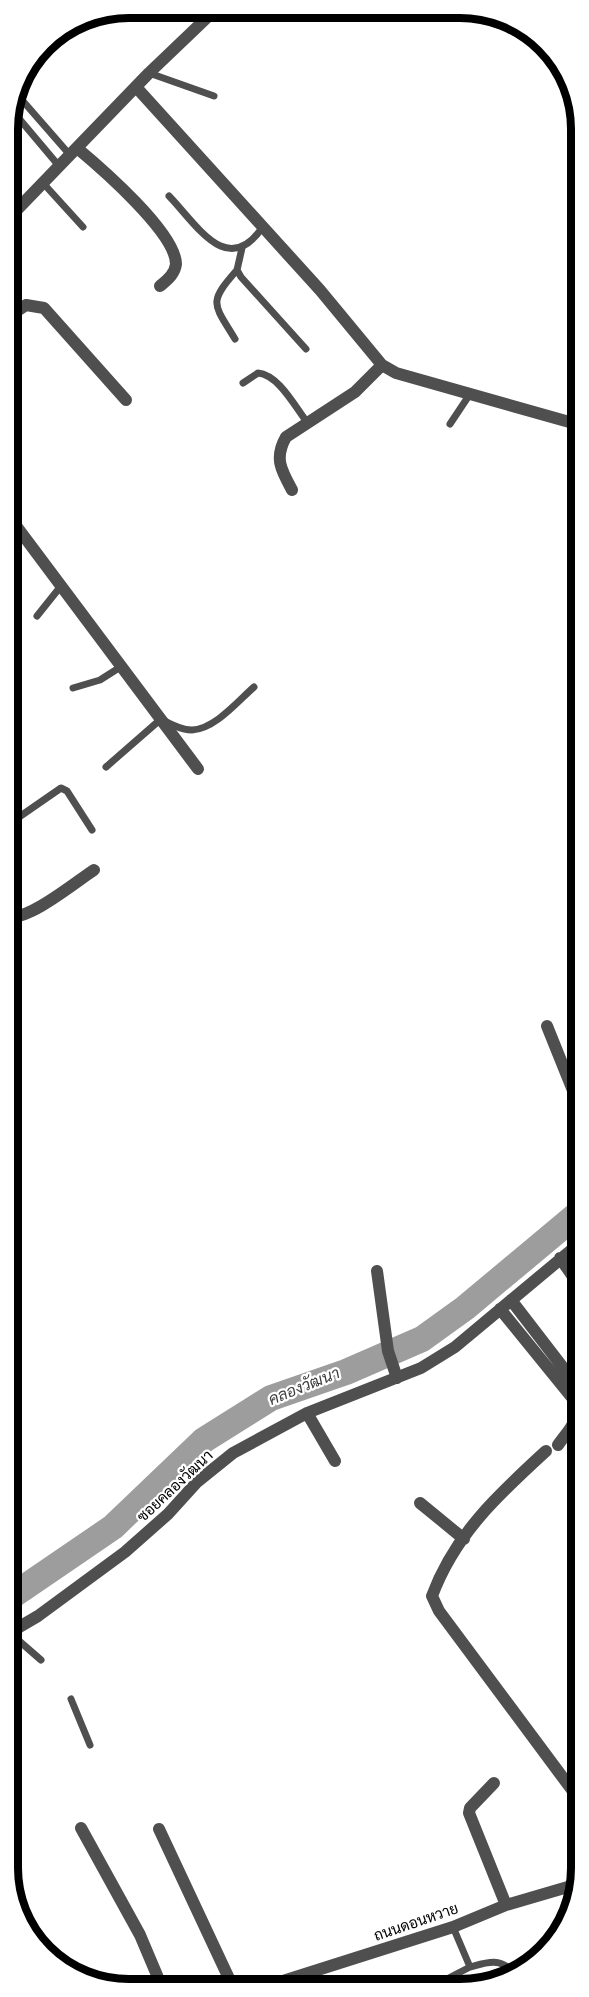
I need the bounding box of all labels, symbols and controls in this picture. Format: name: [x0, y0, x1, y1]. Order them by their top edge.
water label: คลองวัฒนา: [265, 1362, 343, 1409]
street label: ซอยคลองวัฒนา: [133, 1446, 217, 1526]
street label: ถนนดอนหวาย: [371, 1899, 461, 1945]

